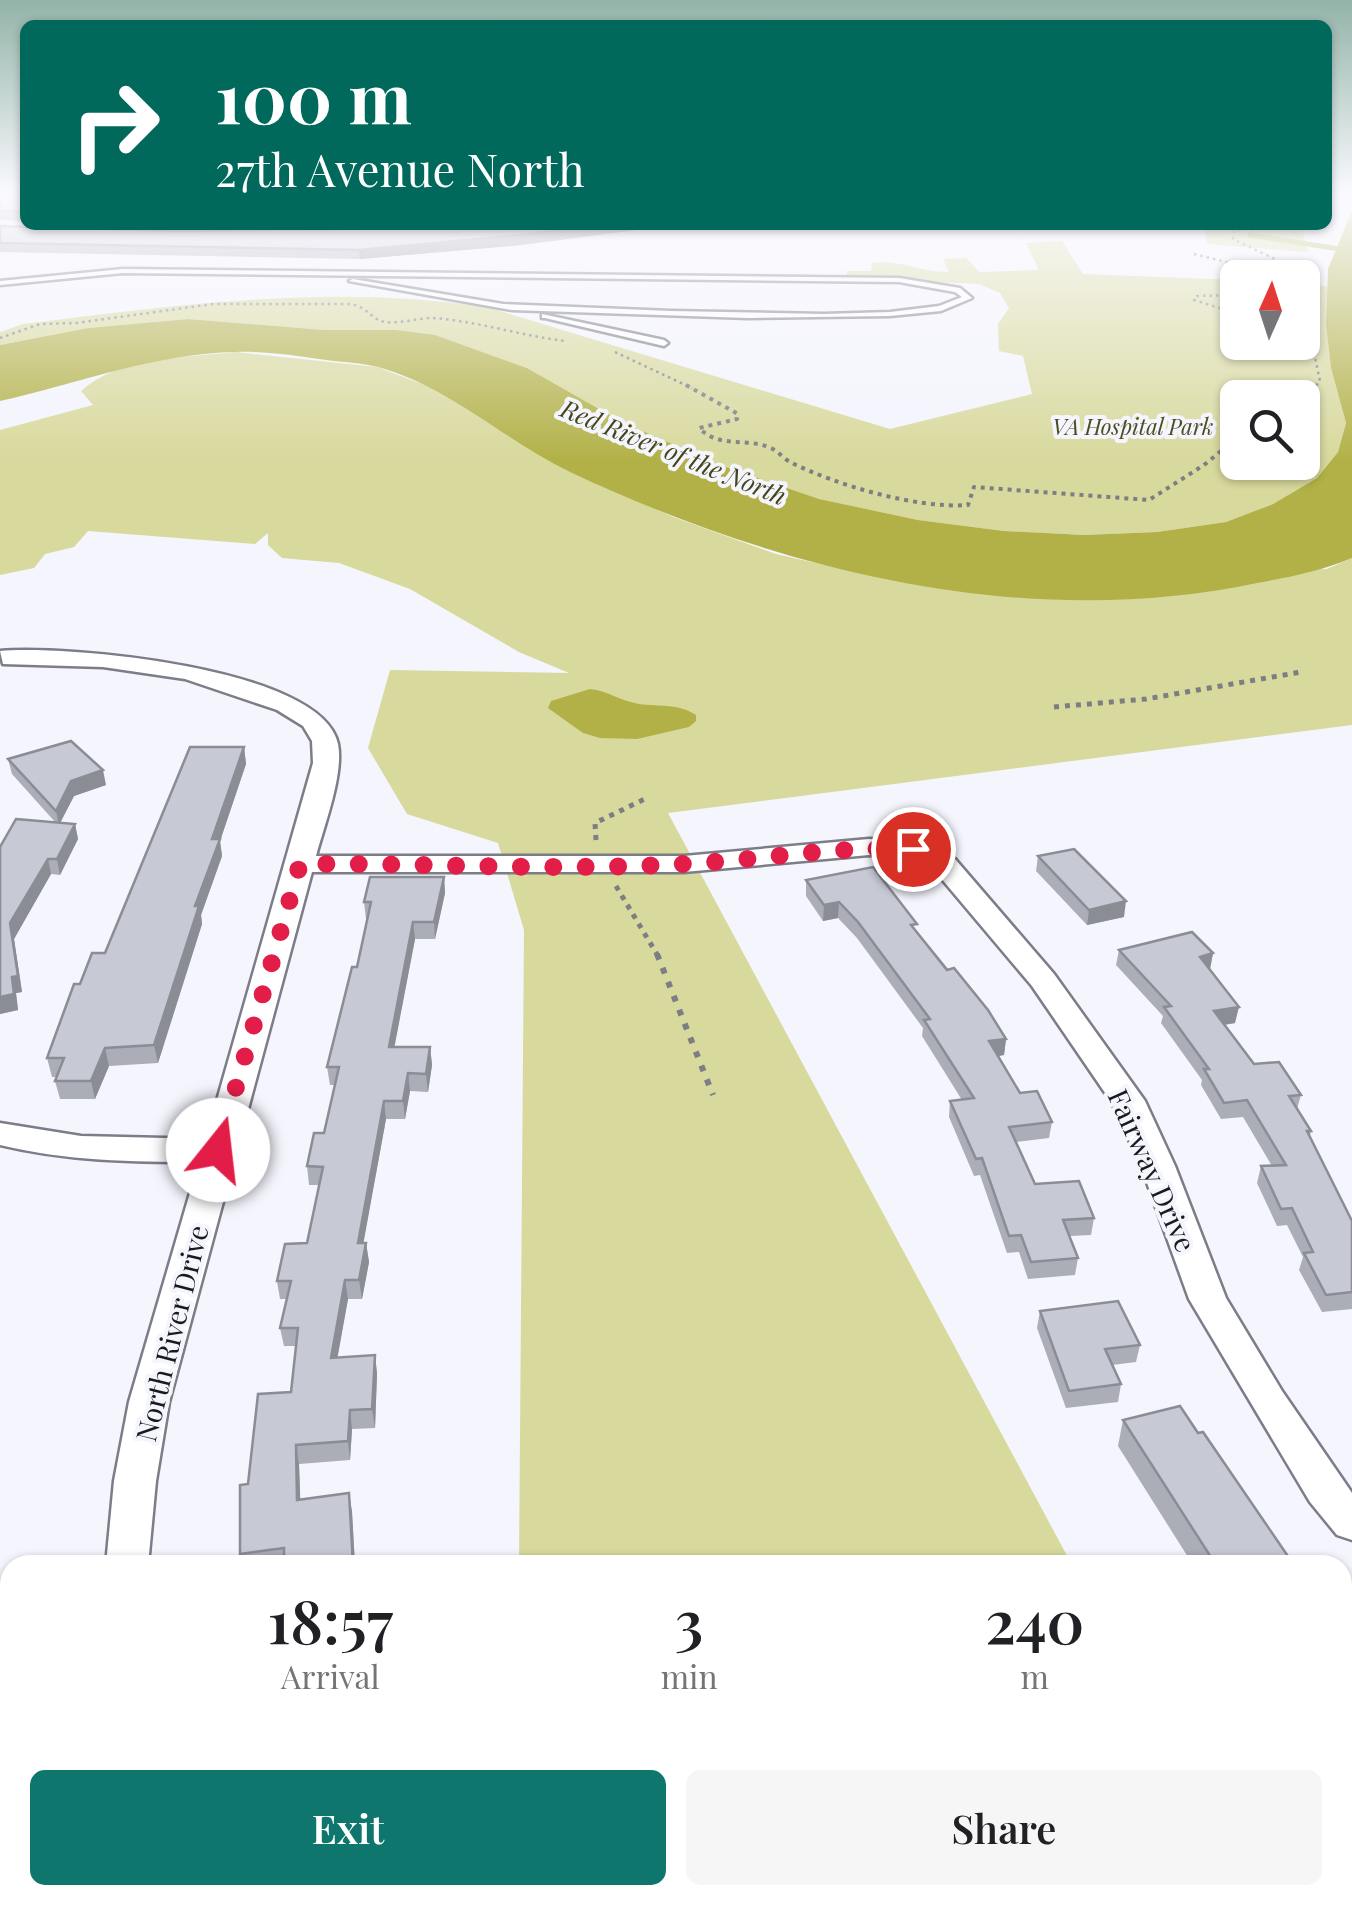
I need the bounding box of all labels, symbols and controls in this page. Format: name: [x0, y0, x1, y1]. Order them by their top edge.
text: 100 m: [215, 48, 412, 142]
icon: right: [50, 60, 180, 190]
text: 27th Avenue North: [215, 138, 585, 198]
north arrow: [1220, 260, 1320, 360]
map controls: [1220, 260, 1320, 480]
button: search: [1220, 380, 1320, 480]
water label: Red River of the North: [556, 390, 792, 511]
park label: VA Hospital Park: [1053, 411, 1213, 441]
pin: [871, 807, 956, 892]
icon: arrive: [886, 822, 941, 877]
street label: Fairway Drive: [1101, 1083, 1205, 1257]
position arrow: [166, 1098, 270, 1202]
street label: North River Drive: [126, 1221, 216, 1445]
text: 18:57: [268, 1579, 393, 1659]
text: 3: [675, 1579, 703, 1659]
text: 240: [985, 1579, 1084, 1659]
text: Arrival: [281, 1654, 380, 1697]
text: min: [661, 1654, 718, 1697]
text: m: [1021, 1654, 1049, 1697]
button: Exit: [30, 1770, 666, 1885]
button: Share: [686, 1770, 1322, 1885]

